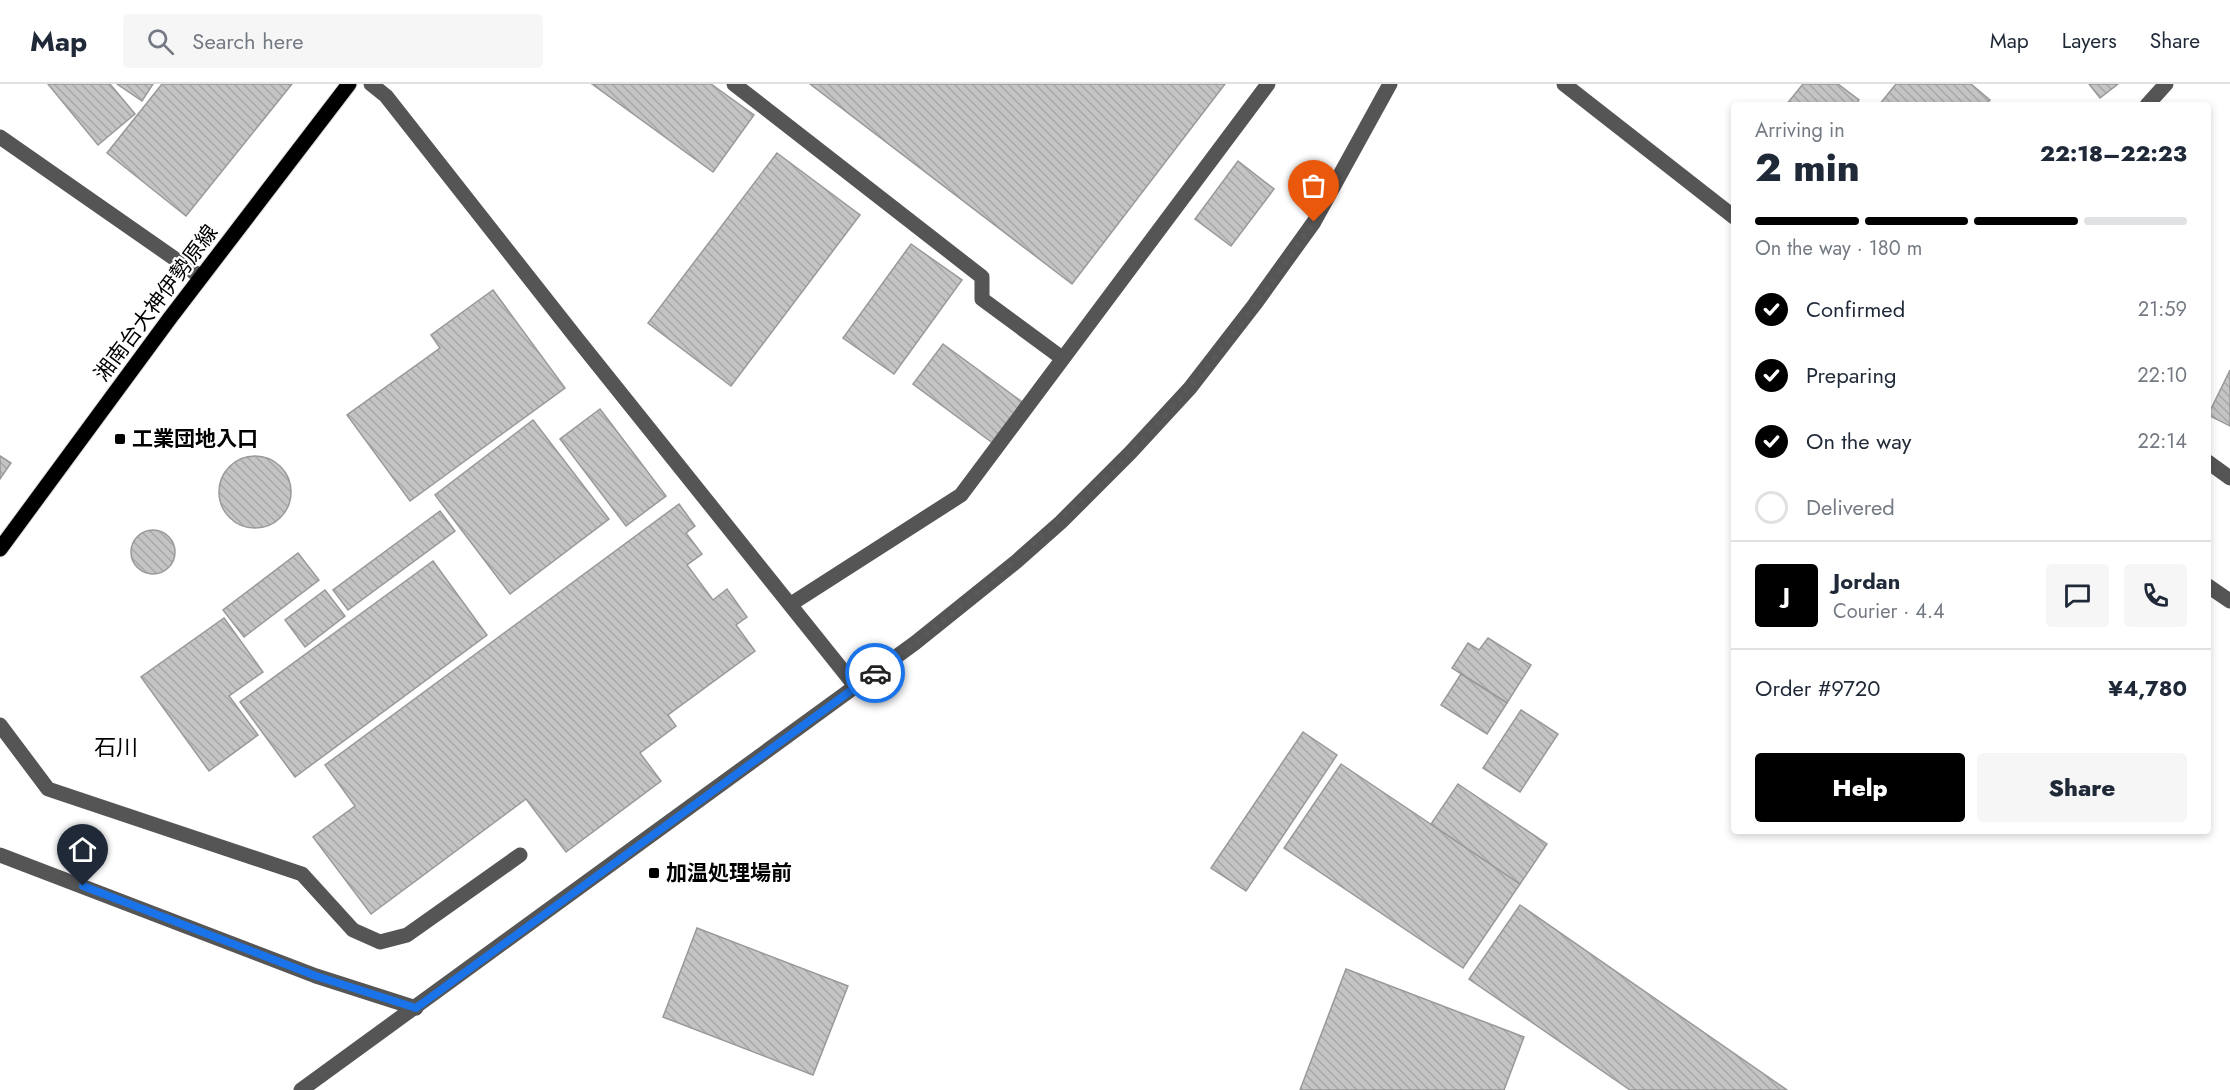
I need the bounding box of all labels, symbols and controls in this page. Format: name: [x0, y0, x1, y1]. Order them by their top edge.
search box: [123, 14, 543, 68]
text: Map: [30, 21, 87, 62]
icon: search: [144, 25, 177, 58]
text: Search here: [192, 25, 304, 57]
text: Map: [1990, 26, 2029, 56]
text: Layers: [2062, 26, 2117, 56]
text: Share: [2150, 26, 2200, 56]
text: Arriving in: [1755, 116, 1845, 145]
text: 22:18–22:23: [2040, 137, 2187, 169]
text: 2 min: [1755, 139, 1860, 196]
pin: [1288, 160, 1339, 222]
icon: bag: [1297, 169, 1330, 202]
street label: 湘南台大神伊勢原線: [87, 219, 225, 387]
text: On the way · 180 m: [1755, 234, 1922, 263]
icon: check: [1755, 293, 1788, 326]
text: Confirmed: [1806, 293, 1905, 325]
text: 21:59: [2138, 295, 2187, 324]
icon: check: [1755, 359, 1788, 392]
text: Preparing: [1806, 359, 1897, 391]
text: 22:10: [2137, 361, 2187, 390]
place label: 工業団地入口: [132, 424, 258, 454]
icon: check: [1755, 425, 1788, 458]
text: On the way: [1806, 425, 1911, 457]
text: 22:14: [2138, 427, 2187, 456]
marker: 工業団地入口: [113, 432, 127, 446]
text: Delivered: [1806, 491, 1895, 523]
button: chat: [2046, 564, 2109, 627]
button: phone: [2124, 564, 2187, 627]
text: Jordan: [1833, 565, 1900, 597]
text: J: [1783, 579, 1790, 611]
text: Courier · 4.4: [1833, 597, 1945, 626]
courier: [845, 643, 905, 703]
icon: car: [859, 657, 892, 690]
text: Order #9720: [1755, 672, 1881, 704]
text: ¥4,780: [2108, 672, 2187, 704]
district label: 石川: [94, 731, 138, 763]
button: Help: [1755, 753, 1965, 822]
button: Share: [1977, 753, 2187, 822]
pin: [57, 824, 108, 886]
icon: home: [66, 833, 99, 866]
place label: 加温処理場前: [666, 858, 792, 888]
marker: 加温処理場前: [647, 866, 661, 880]

